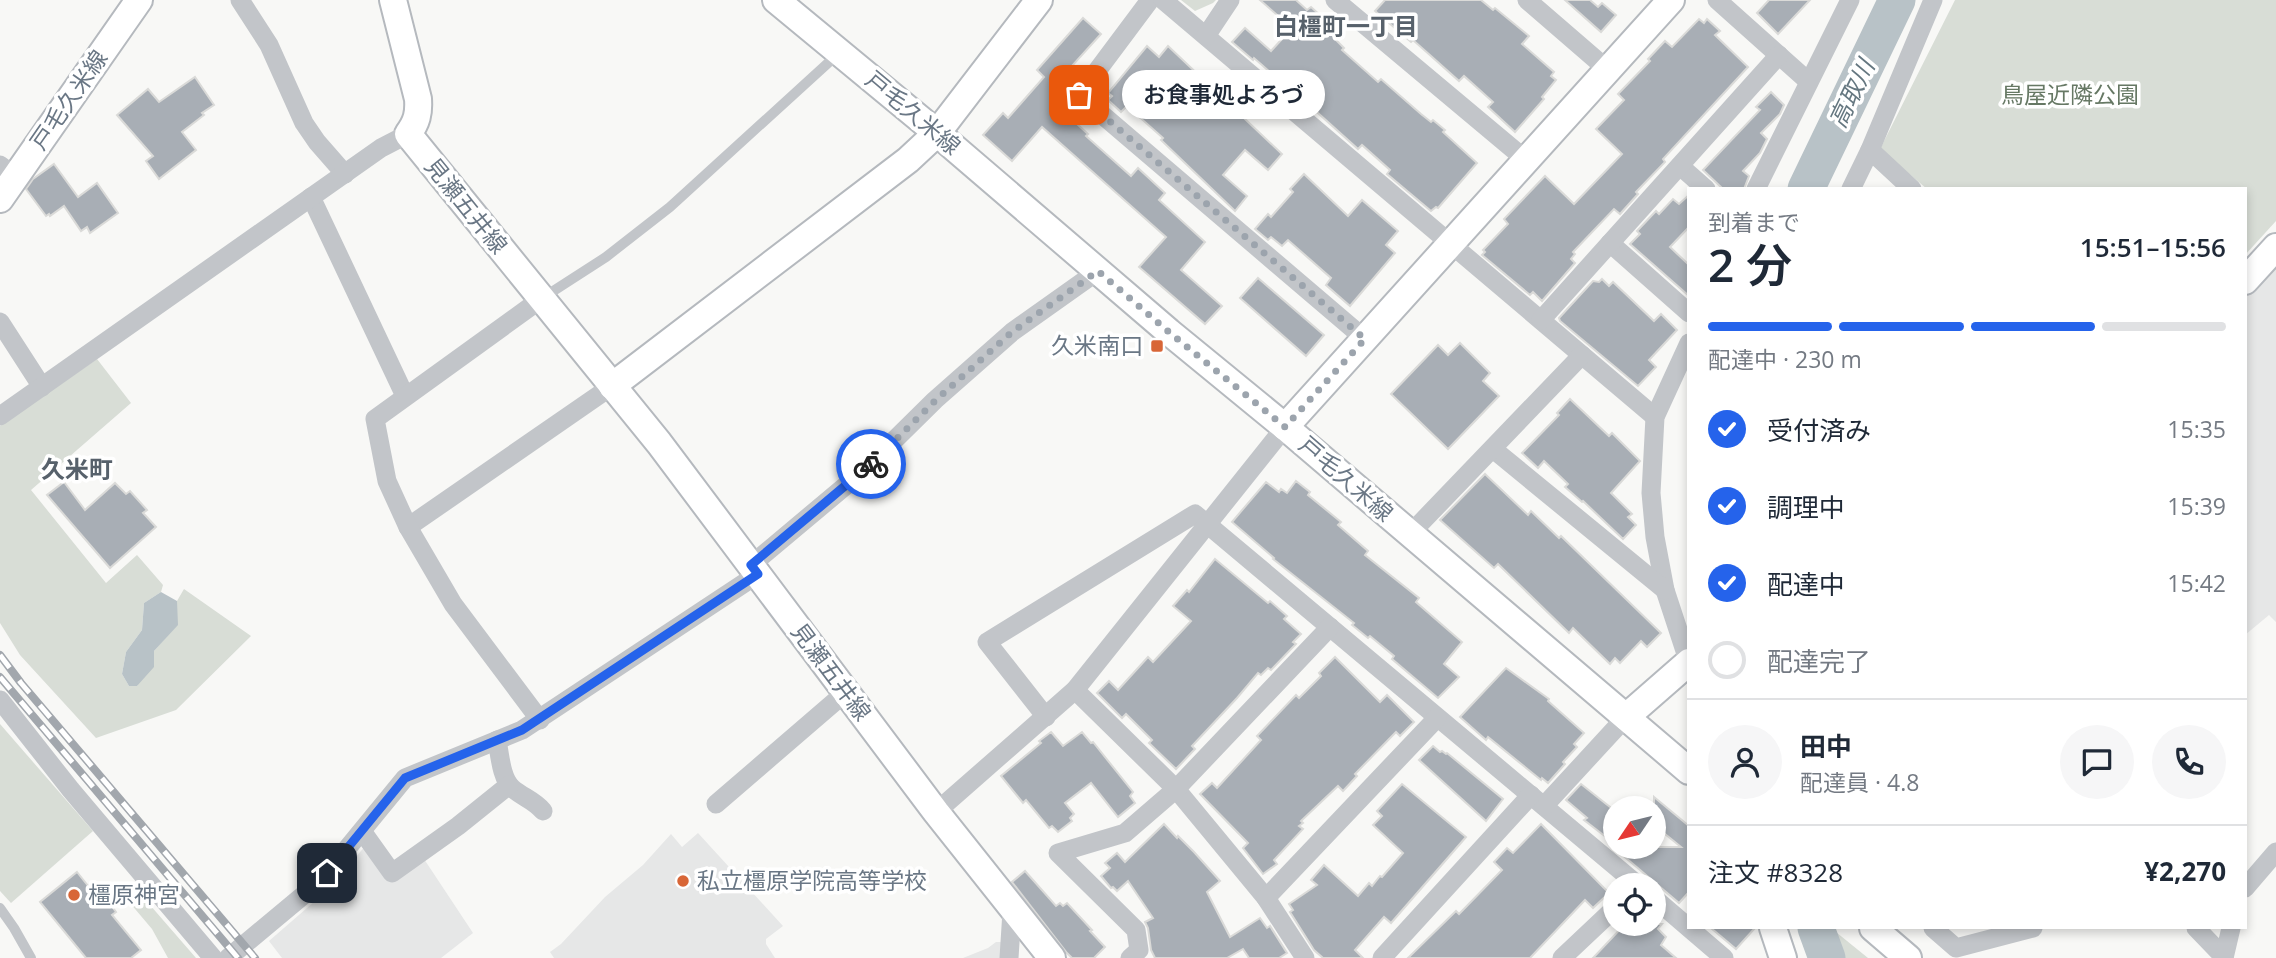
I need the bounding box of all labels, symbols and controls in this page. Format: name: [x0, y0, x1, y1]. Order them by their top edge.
district label: 白橿町一丁目: [1274, 9, 1418, 42]
street label: 戸毛久米線: [22, 43, 114, 156]
water label: 高取川: [1820, 51, 1883, 133]
street label: 戸毛久米線: [859, 63, 968, 161]
pin: [1049, 65, 1109, 125]
callout: お食事処よろづ: [1121, 70, 1324, 119]
icon: bag: [1060, 76, 1098, 114]
text: お食事処よろづ: [1143, 78, 1304, 110]
park label: 鳥屋近隣公園: [2001, 78, 2139, 110]
street label: 見瀬五井線: [418, 151, 515, 260]
text: 到着まで: [1708, 206, 1800, 238]
text: 15:51–15:56: [2080, 229, 2226, 265]
text: 2 分: [1708, 233, 1792, 295]
place label: 久米南口: [1051, 329, 1143, 361]
marker: 久米南口: [1149, 338, 1165, 354]
text: 配達中 · 230 m: [1708, 343, 1862, 375]
icon: check: [1708, 410, 1746, 448]
text: 受付済み: [1767, 412, 1871, 448]
text: 15:35: [2167, 413, 2226, 445]
street label: 戸毛久米線: [1293, 428, 1401, 528]
courier: [836, 429, 906, 499]
icon: bike: [852, 445, 890, 483]
district label: 久米町: [41, 452, 113, 485]
icon: check: [1708, 487, 1746, 525]
text: 調理中: [1767, 489, 1845, 525]
text: 15:39: [2167, 490, 2226, 522]
icon: check: [1708, 564, 1746, 602]
text: 配達中: [1767, 566, 1845, 602]
text: 15:42: [2167, 567, 2226, 599]
street label: 見瀬五井線: [784, 616, 879, 727]
text: 配達完了: [1767, 643, 1871, 679]
button: person: [1708, 725, 1782, 799]
button: chat: [2060, 725, 2134, 799]
button: phone: [2152, 725, 2226, 799]
text: 田中: [1800, 728, 1852, 764]
text: 配達員 · 4.8: [1800, 766, 1919, 798]
north arrow: [1603, 796, 1666, 859]
map controls: [1603, 796, 1666, 936]
pin: [297, 843, 357, 903]
text: ¥2,270: [2144, 853, 2226, 889]
icon: home: [308, 854, 346, 892]
text: 注文 #8328: [1708, 854, 1843, 890]
place label: 私立橿原学院高等学校: [697, 864, 927, 896]
marker: 私立橿原学院高等学校: [675, 873, 691, 889]
button: locate: [1603, 873, 1666, 936]
place label: 橿原神宮: [88, 878, 180, 910]
marker: 橿原神宮: [66, 887, 82, 903]

